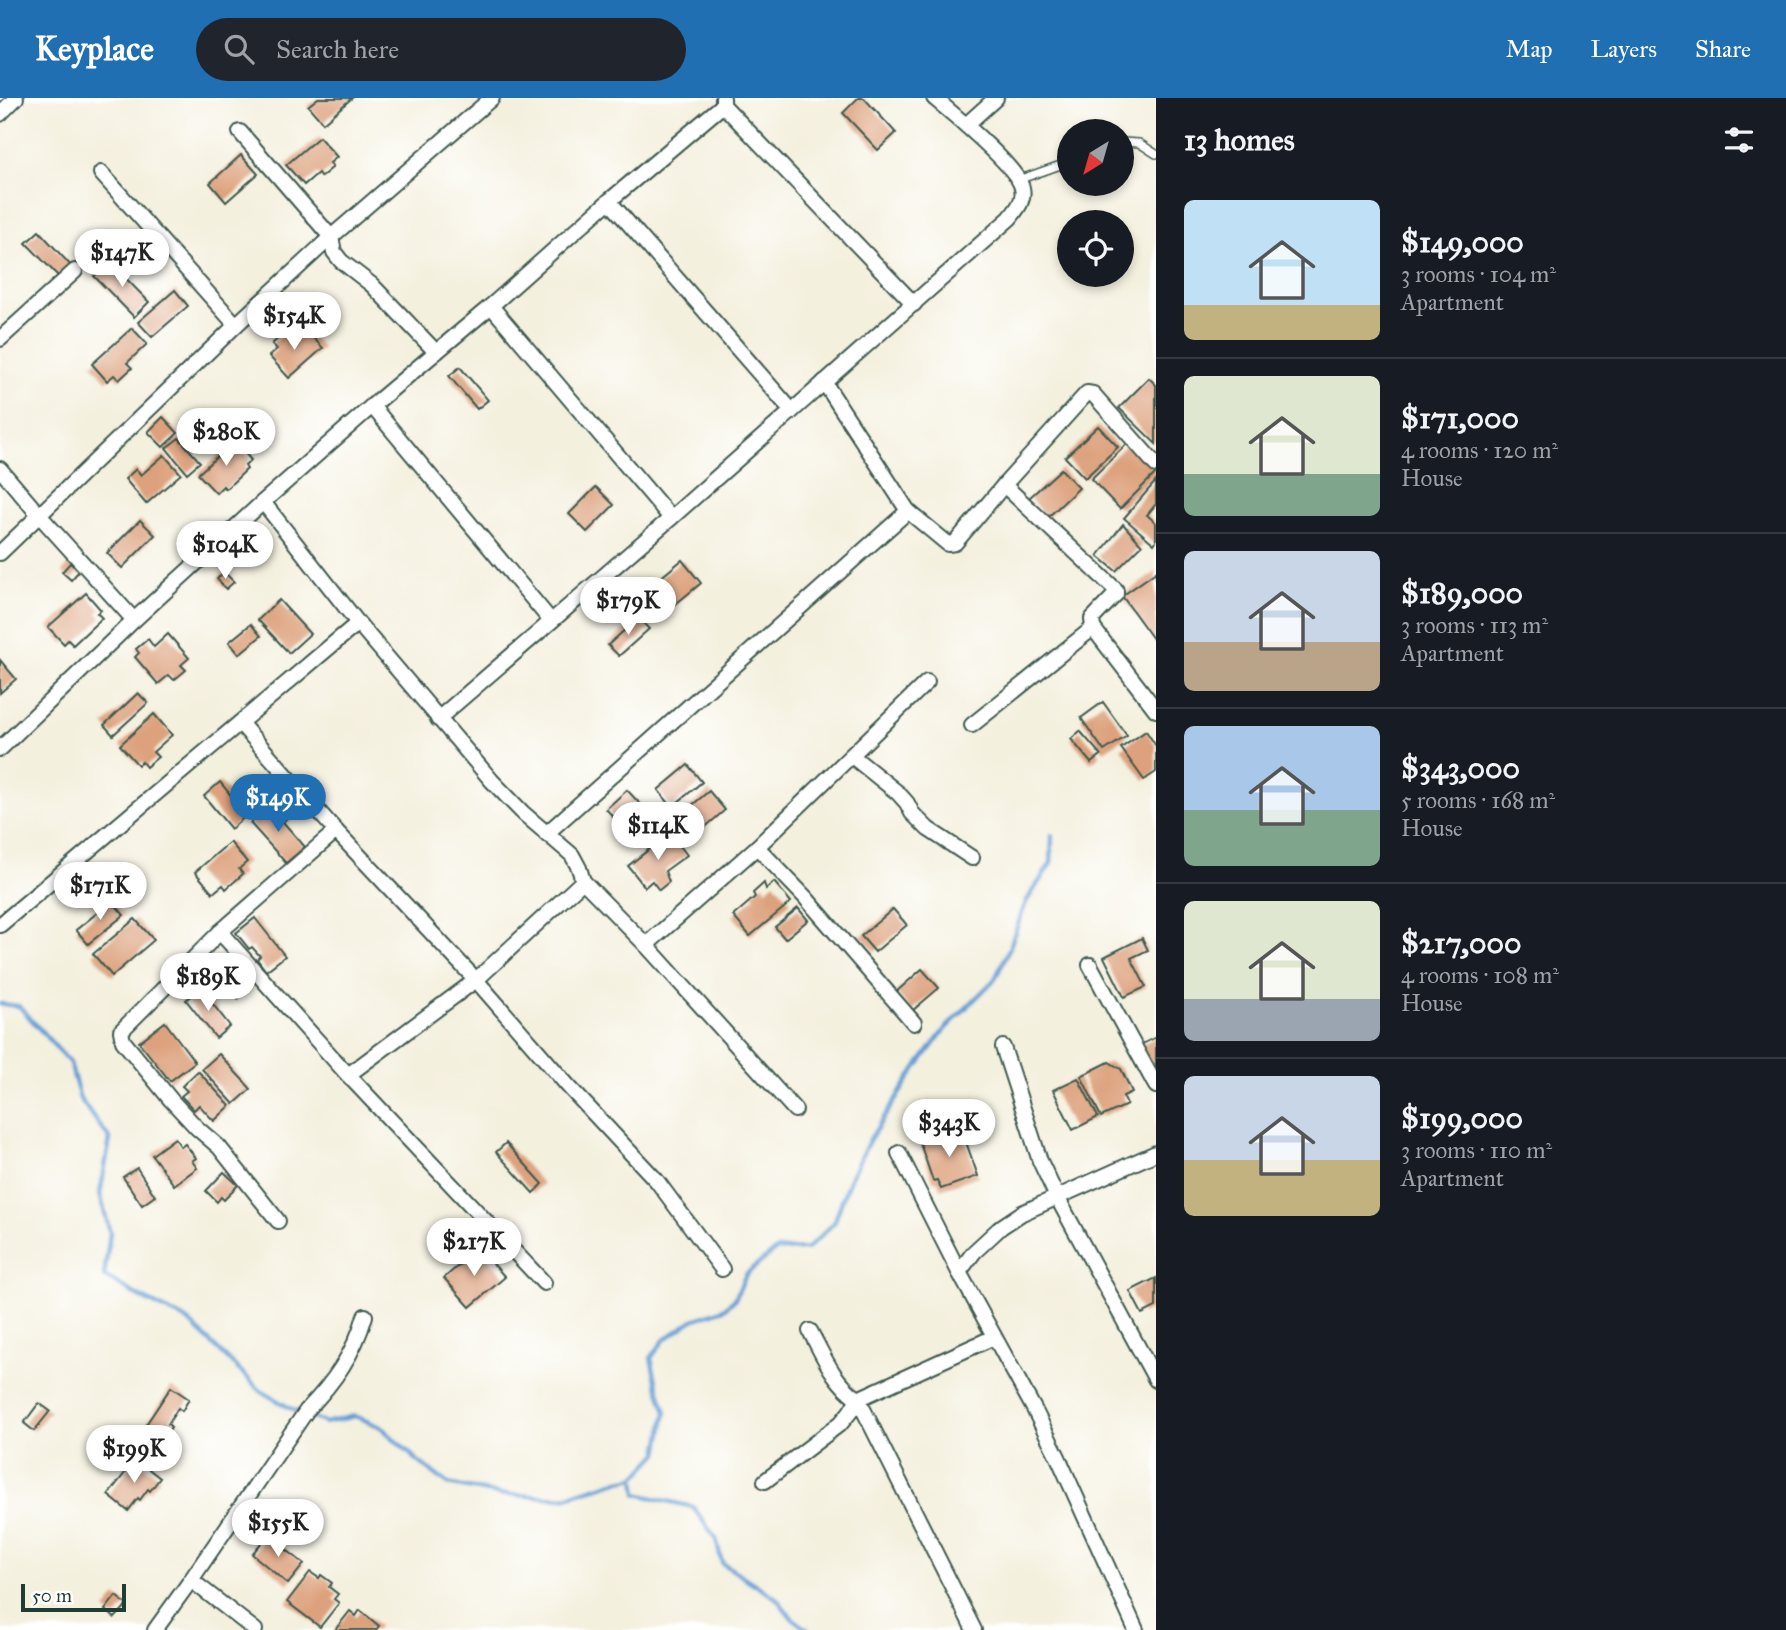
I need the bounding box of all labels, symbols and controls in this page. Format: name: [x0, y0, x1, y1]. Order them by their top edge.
search box: [196, 18, 686, 81]
text: Keyplace: [35, 29, 154, 69]
icon: search: [220, 30, 258, 68]
text: Search here: [276, 33, 399, 65]
text: Map: [1506, 34, 1553, 64]
text: Layers: [1591, 34, 1657, 64]
text: Share: [1695, 34, 1751, 64]
north arrow: [1057, 119, 1134, 196]
map controls: [1057, 119, 1134, 287]
icon: filters: [1720, 121, 1758, 159]
text: 13 homes: [1184, 122, 1295, 158]
button: locate: [1057, 210, 1134, 287]
text: $149,000: [1401, 224, 1524, 260]
icon: home: [1240, 228, 1324, 312]
pin: $147K: [73, 230, 171, 289]
text: $147K: [90, 238, 154, 266]
text: 3 rooms · 104 m²: [1401, 260, 1556, 288]
text: Apartment: [1401, 288, 1504, 316]
pin: $154K: [245, 292, 343, 352]
text: $154K: [263, 301, 325, 329]
text: $171,000: [1401, 400, 1519, 436]
icon: home: [1240, 404, 1324, 488]
pin: $280K: [177, 408, 275, 468]
text: $280K: [192, 417, 260, 445]
text: 4 rooms · 120 m²: [1401, 436, 1558, 464]
text: House: [1401, 464, 1463, 492]
pin: $104K: [176, 522, 274, 581]
text: $104K: [192, 530, 258, 558]
text: $189,000: [1401, 575, 1523, 611]
pin: $179K: [579, 578, 677, 637]
icon: home: [1240, 579, 1324, 663]
text: $179K: [596, 586, 660, 614]
text: 3 rooms · 113 m²: [1401, 611, 1548, 639]
text: Apartment: [1401, 639, 1504, 667]
text: $343,000: [1401, 750, 1520, 786]
icon: home: [1240, 754, 1324, 838]
pin: $149K: [229, 774, 327, 834]
text: $149K: [246, 783, 310, 811]
text: 5 rooms · 168 m²: [1401, 786, 1555, 814]
pin: $114K: [609, 802, 707, 862]
text: $114K: [627, 811, 689, 839]
text: House: [1401, 814, 1463, 842]
pin: $171K: [51, 862, 149, 922]
text: $171K: [70, 871, 130, 899]
text: $217,000: [1401, 925, 1521, 961]
icon: home: [1240, 929, 1324, 1013]
pin: $189K: [159, 954, 257, 1013]
text: 4 rooms · 108 m²: [1401, 961, 1559, 989]
text: $189K: [176, 962, 240, 990]
text: House: [1401, 989, 1463, 1017]
pin: $343K: [900, 1100, 998, 1159]
text: $199,000: [1401, 1100, 1523, 1136]
icon: home: [1240, 1104, 1324, 1188]
text: $343K: [918, 1108, 980, 1136]
text: 3 rooms · 110 m²: [1401, 1136, 1552, 1164]
text: Apartment: [1401, 1164, 1504, 1192]
pin: $217K: [425, 1218, 523, 1278]
text: $217K: [443, 1227, 505, 1255]
pin: $199K: [85, 1426, 183, 1485]
text: $199K: [102, 1434, 166, 1462]
pin: $155K: [229, 1500, 327, 1559]
text: $155K: [248, 1508, 308, 1536]
scale bar: [21, 1581, 126, 1613]
text: 50 m: [32, 1584, 72, 1607]

